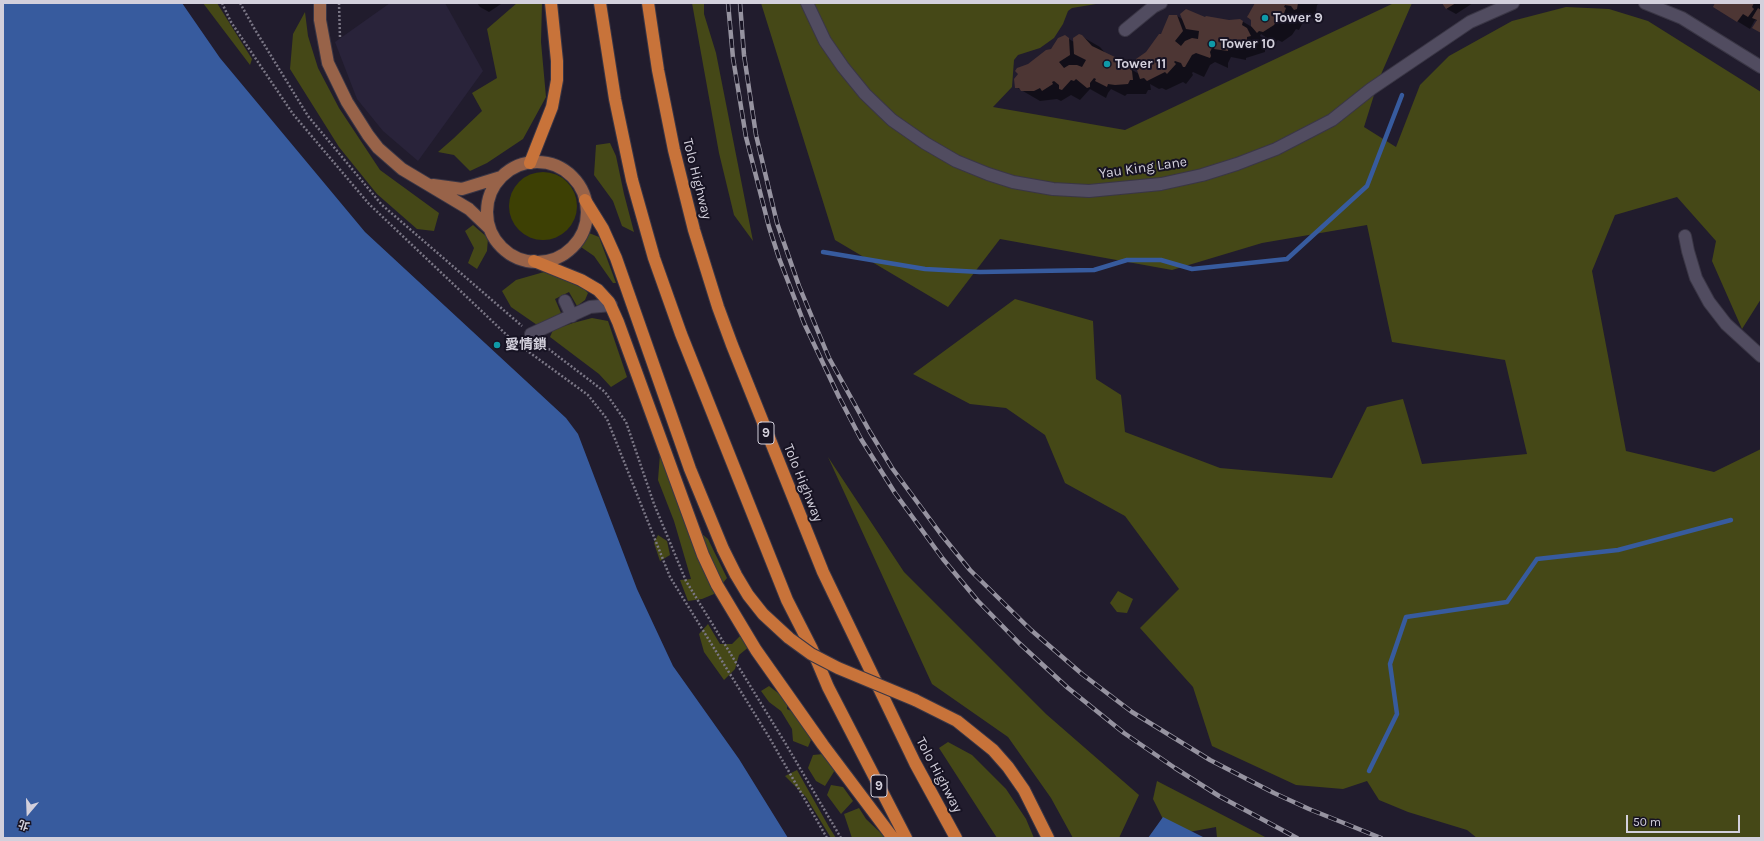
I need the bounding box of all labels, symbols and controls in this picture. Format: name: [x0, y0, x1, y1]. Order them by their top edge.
place label: Tower 9: [1273, 10, 1323, 26]
marker: Tower 9: [1260, 13, 1270, 23]
place label: Tower 10: [1220, 36, 1275, 52]
marker: Tower 10: [1207, 39, 1217, 49]
place label: Tower 11: [1115, 56, 1166, 72]
marker: Tower 11: [1102, 59, 1112, 69]
street label: Tolo Highway: [679, 137, 715, 221]
street label: Yau King Lane: [1098, 154, 1188, 182]
place label: 愛情鎖: [505, 337, 547, 353]
marker: 愛情鎖: [492, 340, 502, 350]
road number: 9: [758, 422, 774, 444]
street label: Tolo Highway: [780, 442, 826, 524]
street label: Tolo Highway: [912, 735, 966, 815]
road number: 9: [871, 775, 887, 797]
north arrow: [8, 793, 48, 833]
scale bar: [1628, 807, 1742, 833]
text: 50 m: [1633, 815, 1661, 829]
text: 北: [17, 817, 31, 833]

